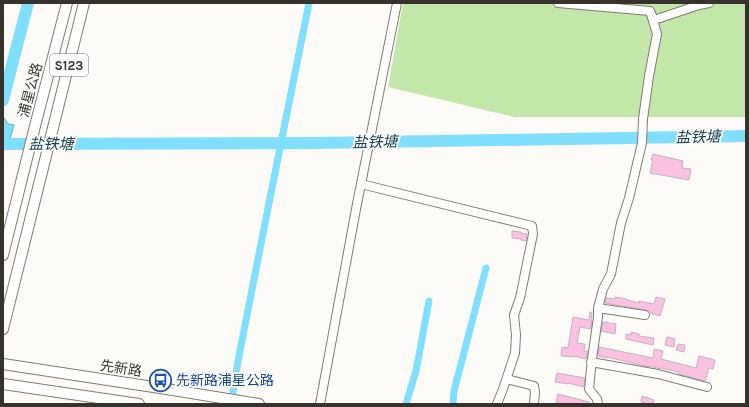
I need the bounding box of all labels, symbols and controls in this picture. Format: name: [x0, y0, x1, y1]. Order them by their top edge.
road number: S123: [50, 54, 88, 76]
street label: 浦星公路: [15, 61, 46, 119]
water label: 盐铁塘: [675, 128, 724, 146]
water label: 盐铁塘: [352, 133, 401, 151]
water label: 盐铁塘: [28, 135, 76, 153]
street label: 先新路: [99, 357, 143, 380]
bus stop icon: 先新路浦星公路: [148, 367, 174, 393]
place label: 先新路浦星公路: [176, 372, 274, 389]

